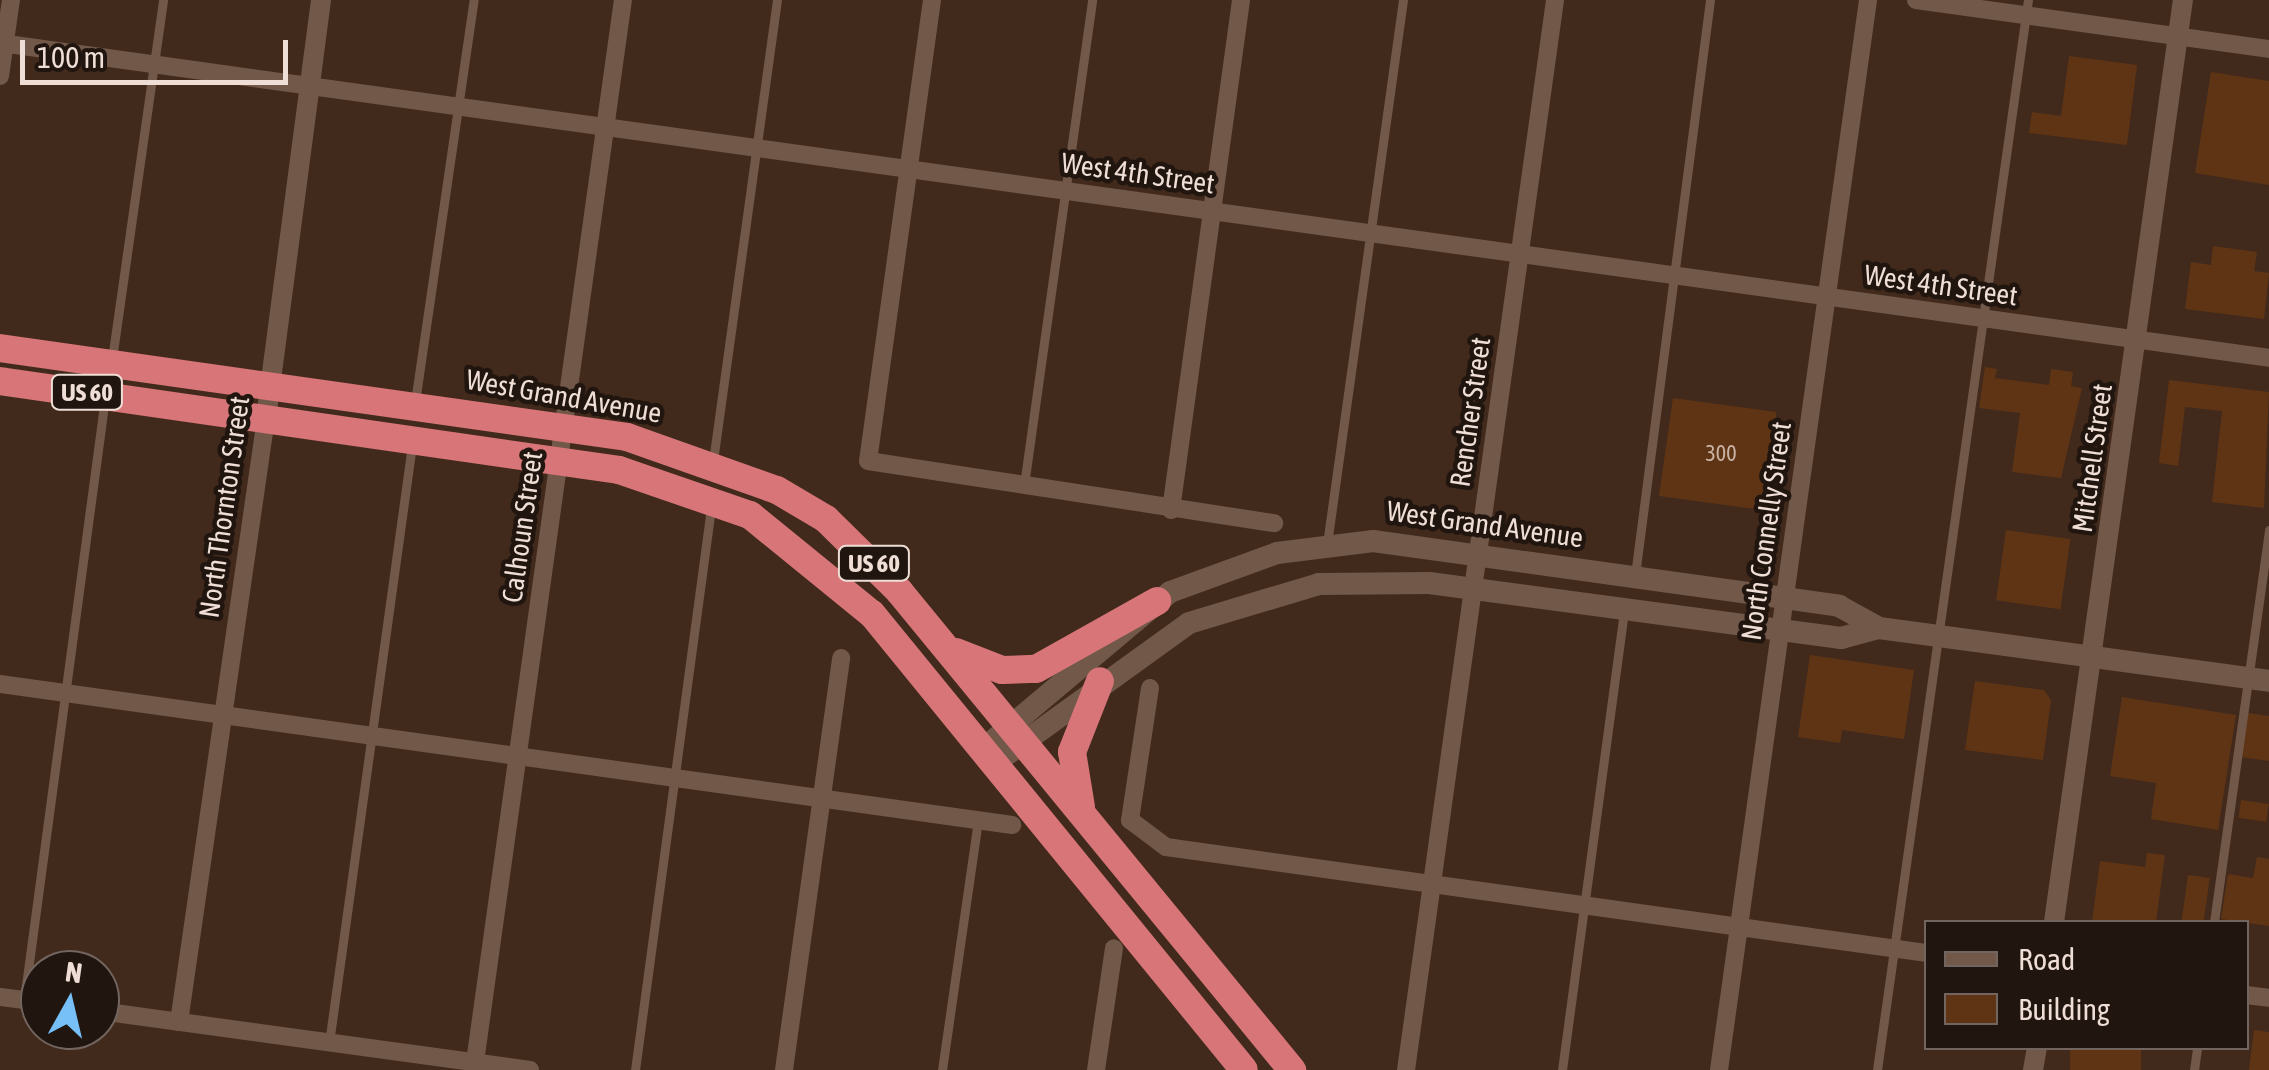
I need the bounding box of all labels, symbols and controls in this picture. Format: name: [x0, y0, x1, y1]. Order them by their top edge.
scale bar: [25, 20, 292, 82]
text: 100 m: [37, 40, 105, 74]
street label: West 4th Street: [1059, 146, 1217, 200]
street label: West 4th Street: [1862, 258, 2020, 312]
street label: Rencher Street: [1443, 335, 1497, 489]
street label: West Grand Avenue: [464, 362, 664, 430]
road number: US 60: [49, 372, 124, 412]
street label: Mitchell Street: [2065, 382, 2119, 534]
street label: North Thornton Street: [192, 394, 256, 620]
street label: North Connelly Street: [1734, 420, 1798, 642]
house number: 300: [1705, 441, 1737, 467]
street label: Calhoun Street: [495, 449, 549, 605]
street label: West Grand Avenue: [1385, 494, 1585, 554]
road number: US 60: [836, 543, 912, 583]
legend: [1924, 920, 2249, 1050]
text: Road: [2018, 942, 2075, 976]
north arrow: [20, 950, 120, 1050]
text: N: [63, 955, 84, 989]
text: Building: [2018, 992, 2110, 1026]

